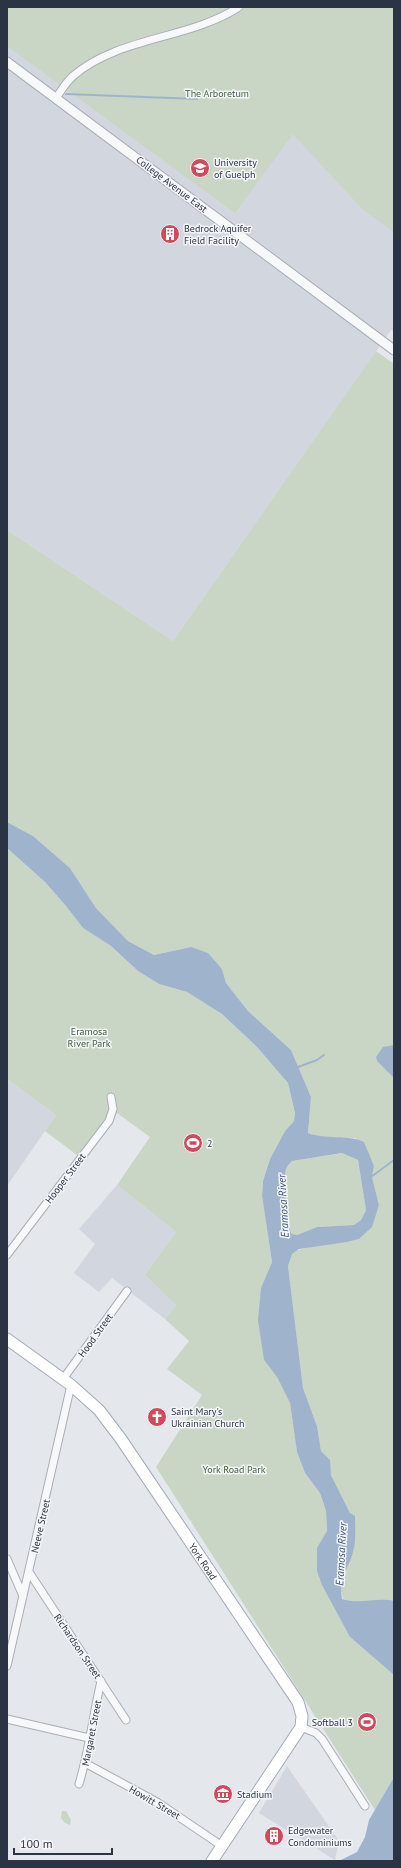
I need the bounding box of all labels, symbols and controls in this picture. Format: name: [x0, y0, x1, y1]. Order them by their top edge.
park label: The Arboretum: [185, 87, 249, 100]
street label: College Avenue East: [133, 153, 210, 216]
place label: University of Guelph: [214, 156, 257, 181]
school or university icon: University of Guelph: [189, 157, 211, 179]
place label: Bedrock Aquifer Field Facility: [184, 222, 252, 247]
building icon: Bedrock Aquifer Field Facility: [159, 223, 181, 245]
park label: Eramosa River Park: [68, 1025, 111, 1050]
sports icon: 2: [182, 1132, 204, 1154]
place label: 2: [207, 1137, 212, 1150]
street label: Hooper Street: [42, 1150, 89, 1206]
water label: Eramosa River: [274, 1173, 292, 1238]
street label: Hood Street: [75, 1310, 116, 1360]
place label: Saint Mary's Ukrainian Church: [171, 1405, 245, 1430]
church icon: Saint Mary's Ukrainian Church: [146, 1406, 168, 1428]
park label: York Road Park: [203, 1463, 266, 1476]
street label: Neeve Street: [28, 1497, 53, 1554]
water label: Eramosa River: [332, 1521, 350, 1586]
street label: York Road: [186, 1540, 220, 1582]
street label: Richardson Street: [51, 1611, 104, 1682]
street label: Margaret Street: [79, 1699, 104, 1767]
sports icon: Softball 3: [356, 1711, 378, 1733]
place label: Softball 3: [312, 1716, 353, 1729]
street label: Howitt Street: [127, 1783, 183, 1823]
museum icon: Stadium: [212, 1783, 234, 1805]
place label: Stadium: [237, 1788, 272, 1801]
place label: Edgewater Condominiums: [288, 1824, 352, 1849]
building icon: Edgewater Condominiums: [263, 1825, 285, 1847]
scale bar: [14, 1830, 112, 1856]
text: 100 m: [20, 1836, 53, 1851]

